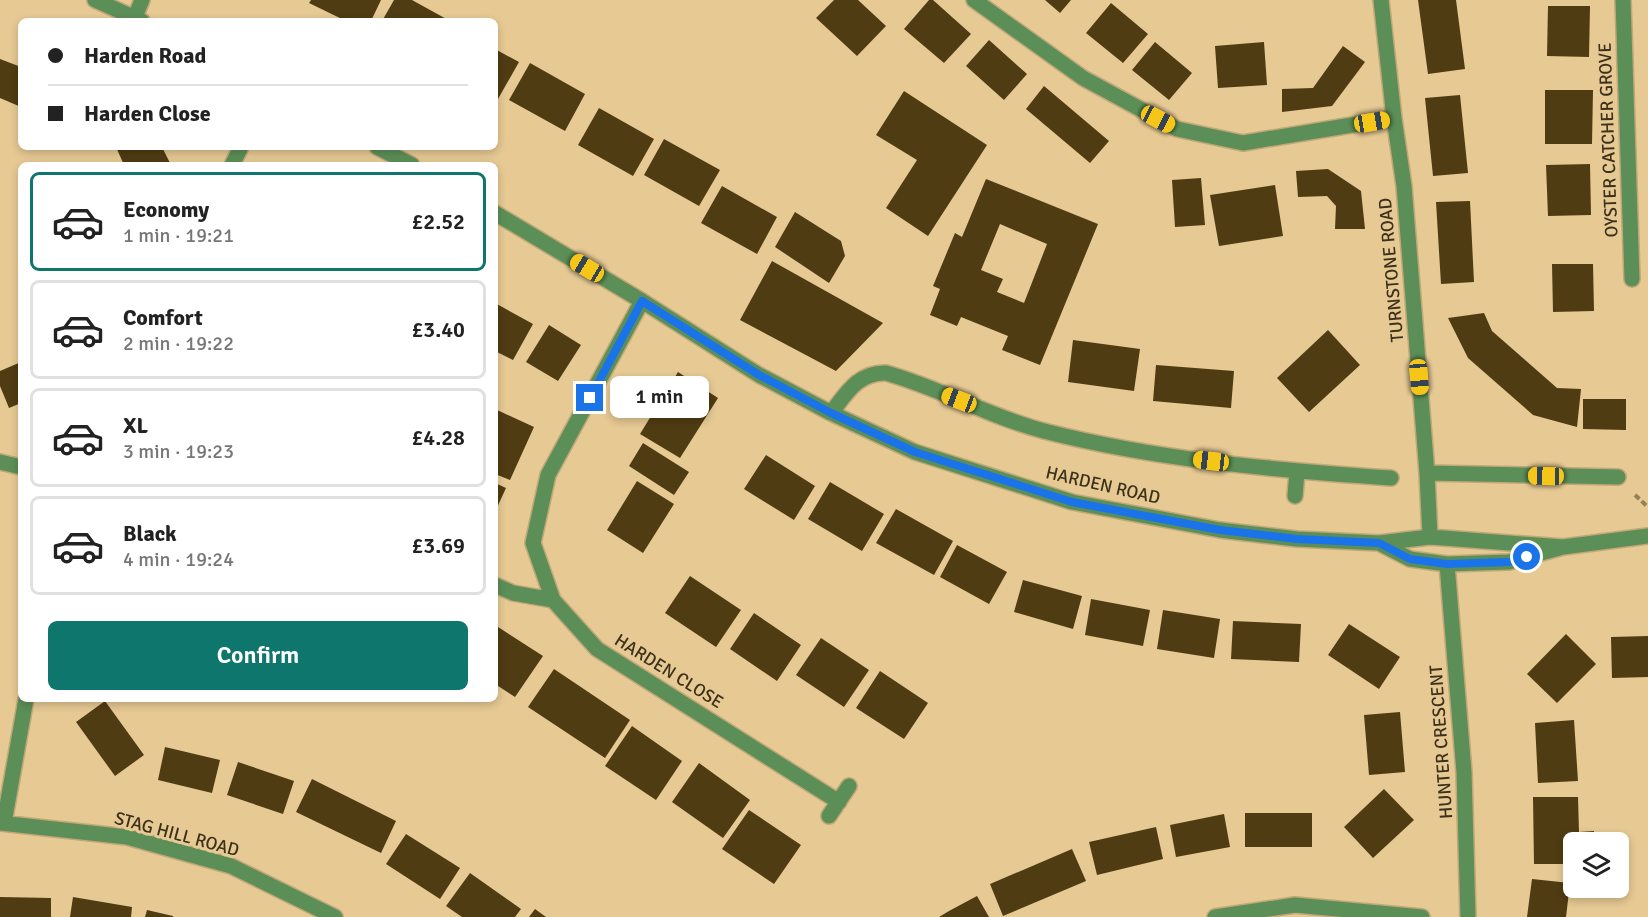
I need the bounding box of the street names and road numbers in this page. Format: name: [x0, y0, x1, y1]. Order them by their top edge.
street label: OYSTER CATCHER GROVE: [1594, 42, 1622, 238]
street label: TURNSTONE ROAD: [1374, 197, 1408, 343]
street label: HARDEN ROAD: [1044, 461, 1162, 509]
street label: HARDEN CLOSE: [611, 629, 727, 713]
street label: HUNTER CRESCENT: [1425, 664, 1457, 820]
street label: STAG HILL ROAD: [112, 807, 242, 861]

